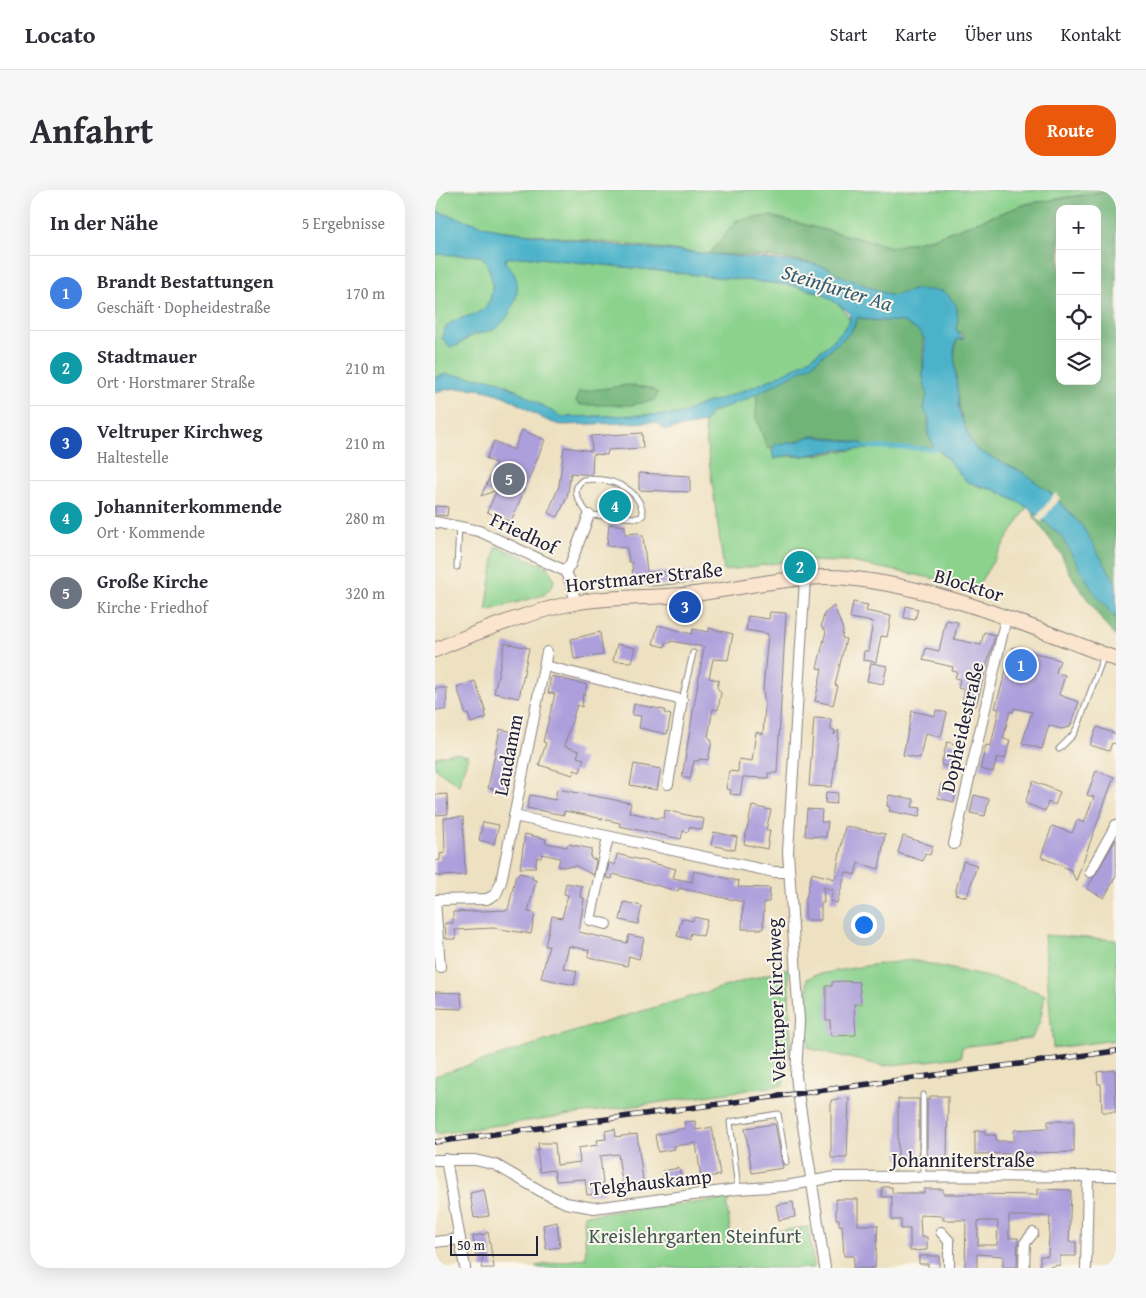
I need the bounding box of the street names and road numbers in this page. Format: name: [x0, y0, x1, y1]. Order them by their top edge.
street label: Friedhof: [486, 504, 565, 562]
street label: Horstmarer Straße: [564, 554, 724, 599]
street label: Blocktor: [931, 560, 1008, 609]
street label: Dopheidestraße: [932, 659, 991, 795]
street label: Laudamm: [485, 711, 530, 798]
street label: Veltruper Kirchweg: [758, 917, 793, 1083]
street label: Johanniterstraße: [888, 1145, 1035, 1174]
street label: Telghauskamp: [589, 1161, 713, 1202]

